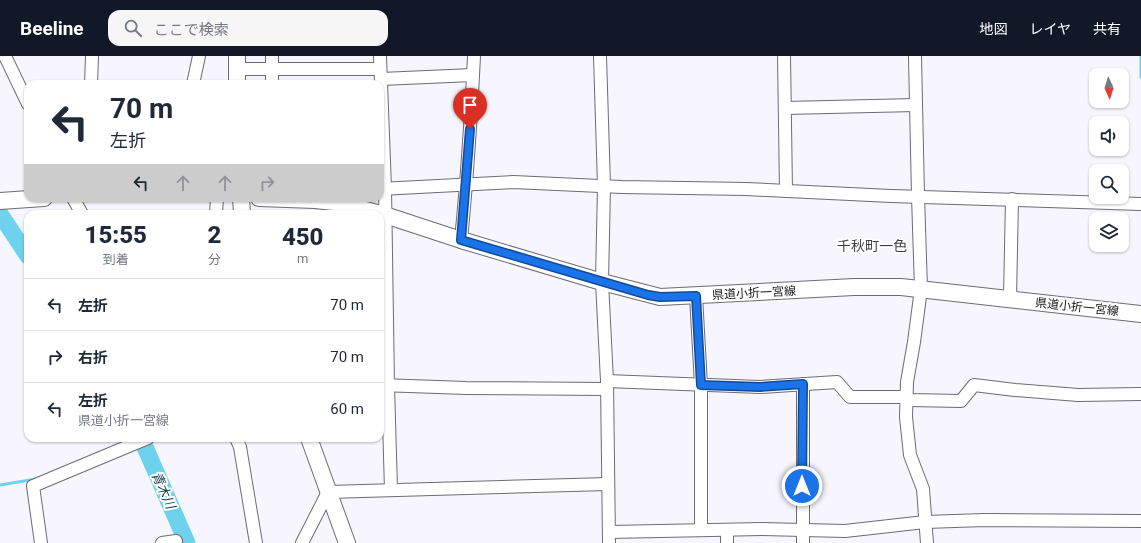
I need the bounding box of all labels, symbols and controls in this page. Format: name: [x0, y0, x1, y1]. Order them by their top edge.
search box: [108, 10, 388, 46]
text: Beeline: [20, 17, 84, 40]
icon: search: [122, 17, 144, 39]
text: ここで検索: [154, 21, 229, 39]
text: 地図: [979, 21, 1007, 37]
text: レイヤ: [1029, 21, 1071, 37]
text: 共有: [1093, 21, 1121, 37]
north arrow: [1089, 68, 1129, 108]
map controls: [1089, 68, 1129, 252]
pin: [453, 88, 487, 129]
text: 70 m: [110, 92, 173, 125]
icon: arrive: [459, 94, 481, 116]
icon: left: [44, 96, 96, 148]
button: sound: [1089, 116, 1129, 156]
text: 左折: [110, 130, 146, 151]
button: search: [1089, 164, 1129, 204]
icon: left: [130, 172, 152, 194]
icon: ahead: [172, 172, 194, 194]
icon: ahead: [214, 172, 236, 194]
icon: right: [256, 172, 278, 194]
button: layers: [1089, 212, 1129, 252]
text: 15:55: [85, 221, 147, 249]
text: 2: [207, 221, 221, 249]
text: 450: [282, 223, 323, 251]
district label: 千秋町一色: [837, 238, 907, 254]
text: m: [297, 251, 308, 266]
text: 到着: [103, 252, 129, 267]
text: 分: [208, 252, 221, 267]
street label: 県道小折一宮線: [712, 284, 796, 302]
icon: left: [44, 294, 66, 316]
text: 70 m: [330, 296, 364, 314]
street label: 県道小折一宮線: [1034, 296, 1120, 318]
text: 左折: [78, 297, 108, 315]
icon: right: [44, 346, 66, 368]
text: 70 m: [330, 348, 364, 366]
text: 右折: [78, 349, 108, 367]
text: 左折: [78, 392, 108, 410]
icon: left: [44, 398, 66, 420]
text: 60 m: [330, 400, 364, 418]
text: 県道小折一宮線: [78, 413, 169, 428]
position arrow: [781, 465, 823, 507]
water label: 青木川: [149, 469, 179, 513]

